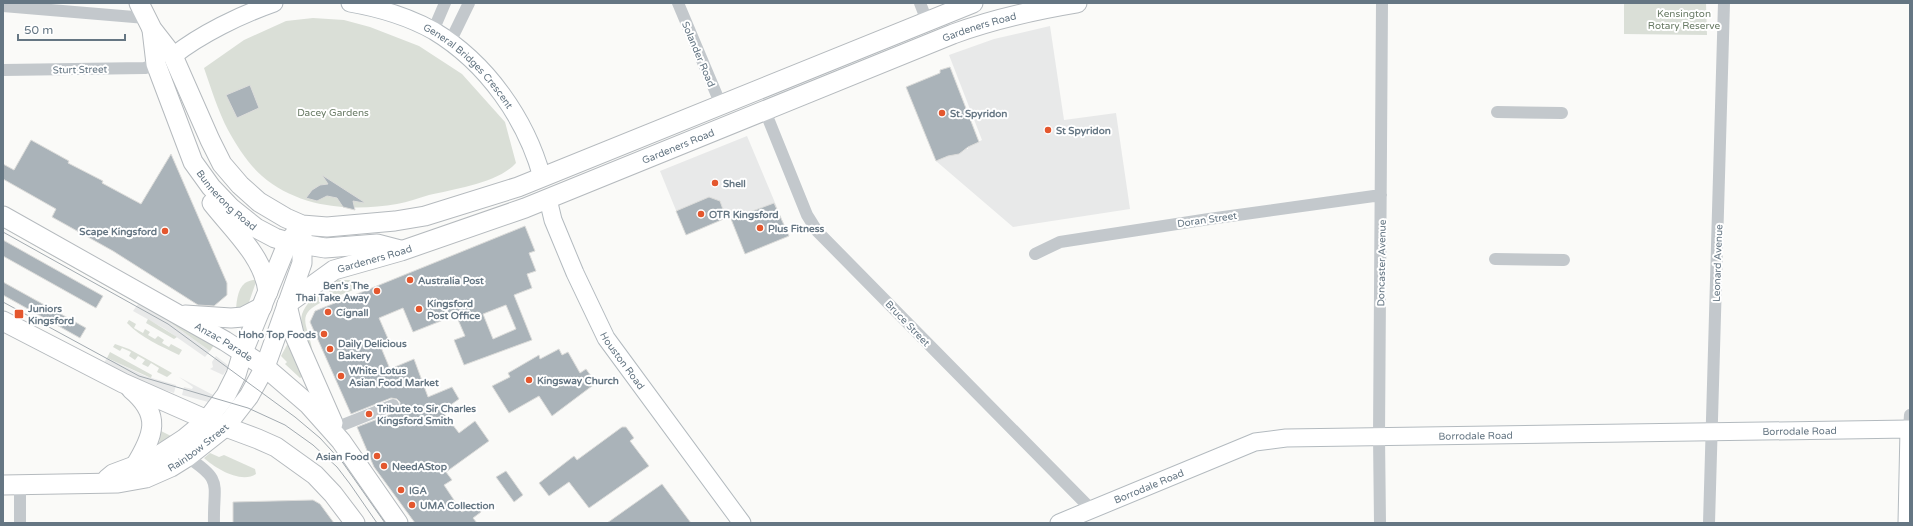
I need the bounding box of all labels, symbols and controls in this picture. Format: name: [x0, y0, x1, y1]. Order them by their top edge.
park label: Kensington Rotary Reserve: [1648, 8, 1721, 32]
street label: Gardeners Road: [941, 10, 1018, 45]
scale bar: [18, 16, 125, 42]
street label: Solander Road: [679, 20, 717, 89]
street label: General Bridges Crescent: [421, 21, 515, 111]
text: 50 m: [24, 23, 53, 37]
street label: Sturt Street: [53, 64, 108, 76]
park label: Dacey Gardens: [297, 107, 369, 119]
marker: St. Spyridon: [937, 108, 947, 118]
place label: St. Spyridon: [950, 108, 1007, 120]
marker: St Spyridon: [1043, 125, 1053, 135]
place label: St Spyridon: [1056, 125, 1111, 137]
street label: Gardeners Road: [640, 127, 716, 167]
street label: Bunnerong Road: [194, 168, 259, 233]
marker: Shell: [710, 178, 720, 188]
place label: Shell: [723, 178, 746, 190]
marker: OTR Kingsford: [696, 209, 706, 219]
place label: OTR Kingsford: [709, 209, 779, 221]
street label: Doran Street: [1177, 210, 1238, 230]
street label: Doncaster Avenue: [1375, 219, 1389, 307]
marker: Plus Fitness: [755, 223, 765, 233]
place label: Plus Fitness: [768, 223, 824, 235]
street label: Leonard Avenue: [1711, 224, 1725, 302]
place label: Scape Kingsford: [79, 226, 157, 238]
marker: Scape Kingsford: [160, 226, 170, 236]
street label: Gardeners Road: [336, 243, 414, 276]
marker: Australia Post: [405, 275, 415, 285]
place label: Australia Post: [418, 275, 484, 287]
place label: Ben's The Thai Take Away: [295, 280, 370, 304]
marker: Ben's The Thai Take Away: [372, 286, 382, 296]
place label: Kingsford Post Office: [427, 298, 481, 322]
street label: Bruce Street: [882, 298, 932, 349]
place label: Juniors Kingsford: [27, 303, 74, 327]
marker: Kingsford Post Office: [414, 304, 424, 314]
marker: Cignall: [323, 307, 333, 317]
place label: Cignall: [336, 307, 368, 319]
marker: Juniors Kingsford: [13, 308, 25, 320]
street label: Anzac Parade: [192, 320, 255, 365]
place label: Hoho Top Foods: [238, 329, 316, 341]
marker: Hoho Top Foods: [319, 329, 329, 339]
street label: Houston Road: [597, 330, 647, 392]
place label: Daily Delicious Bakery: [338, 338, 407, 362]
marker: Daily Delicious Bakery: [325, 344, 335, 354]
place label: White Lotus Asian Food Market: [349, 365, 439, 389]
marker: White Lotus Asian Food Market: [336, 371, 346, 381]
marker: Kingsway Church: [524, 375, 534, 385]
place label: Kingsway Church: [537, 375, 619, 387]
place label: Tribute to Sir Charles Kingsford Smith: [376, 403, 476, 427]
marker: Tribute to Sir Charles Kingsford Smith: [364, 409, 374, 419]
street label: Rainbow Street: [166, 422, 232, 475]
street label: Borrodale Road: [1762, 425, 1837, 438]
street label: Borrodale Road: [1438, 430, 1513, 443]
place label: Asian Food: [316, 451, 369, 463]
marker: Asian Food: [372, 451, 382, 461]
marker: NeedAStop: [379, 461, 389, 471]
place label: NeedAStop: [392, 461, 448, 473]
street label: Borrodale Road: [1112, 467, 1186, 507]
marker: IGA: [396, 485, 406, 495]
place label: IGA: [409, 485, 427, 497]
marker: UMA Collection: [407, 500, 417, 510]
place label: UMA Collection: [420, 500, 495, 512]

